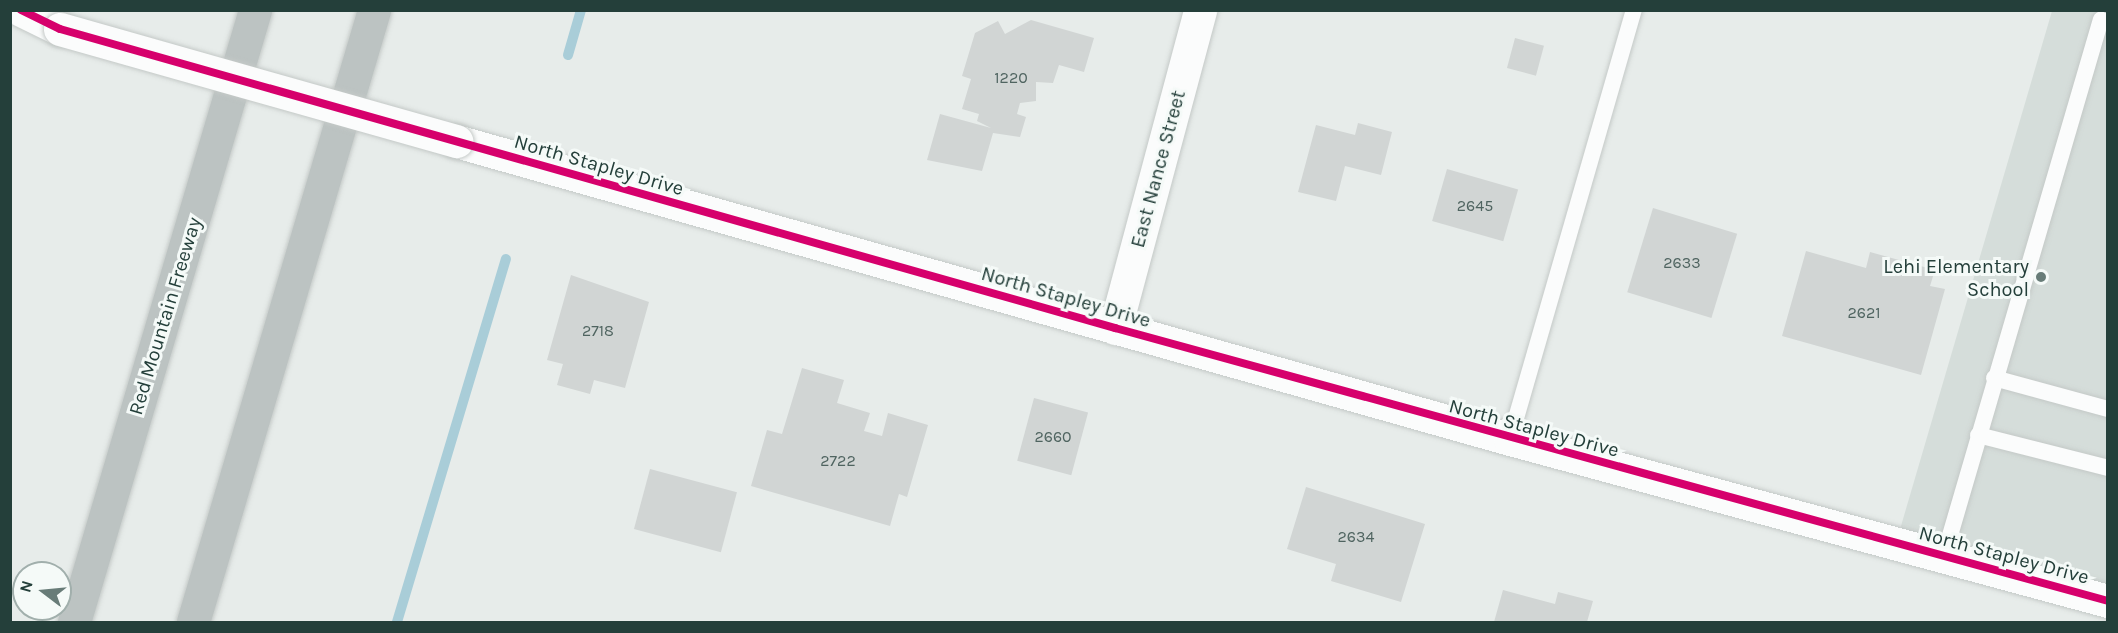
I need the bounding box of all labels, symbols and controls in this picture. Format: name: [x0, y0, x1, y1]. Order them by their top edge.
house number: 1220: [994, 68, 1028, 88]
street label: East Nance Street: [1125, 88, 1191, 250]
street label: North Stapley Drive: [512, 129, 686, 201]
house number: 2645: [1457, 196, 1493, 216]
street label: Red Mountain Freeway: [123, 214, 207, 418]
house number: 2633: [1663, 253, 1701, 273]
place label: Lehi Elementary School: [1883, 254, 2029, 301]
street label: North Stapley Drive: [979, 261, 1153, 333]
marker: Lehi Elementary School: [2034, 270, 2048, 284]
house number: 2621: [1848, 303, 1880, 323]
house number: 2718: [582, 321, 614, 341]
street label: North Stapley Drive: [1446, 394, 1622, 462]
house number: 2660: [1034, 427, 1072, 447]
house number: 2722: [820, 451, 856, 471]
street label: North Stapley Drive: [1916, 521, 2092, 589]
house number: 2634: [1338, 527, 1374, 547]
north arrow: [12, 561, 72, 621]
text: N: [15, 578, 37, 595]

